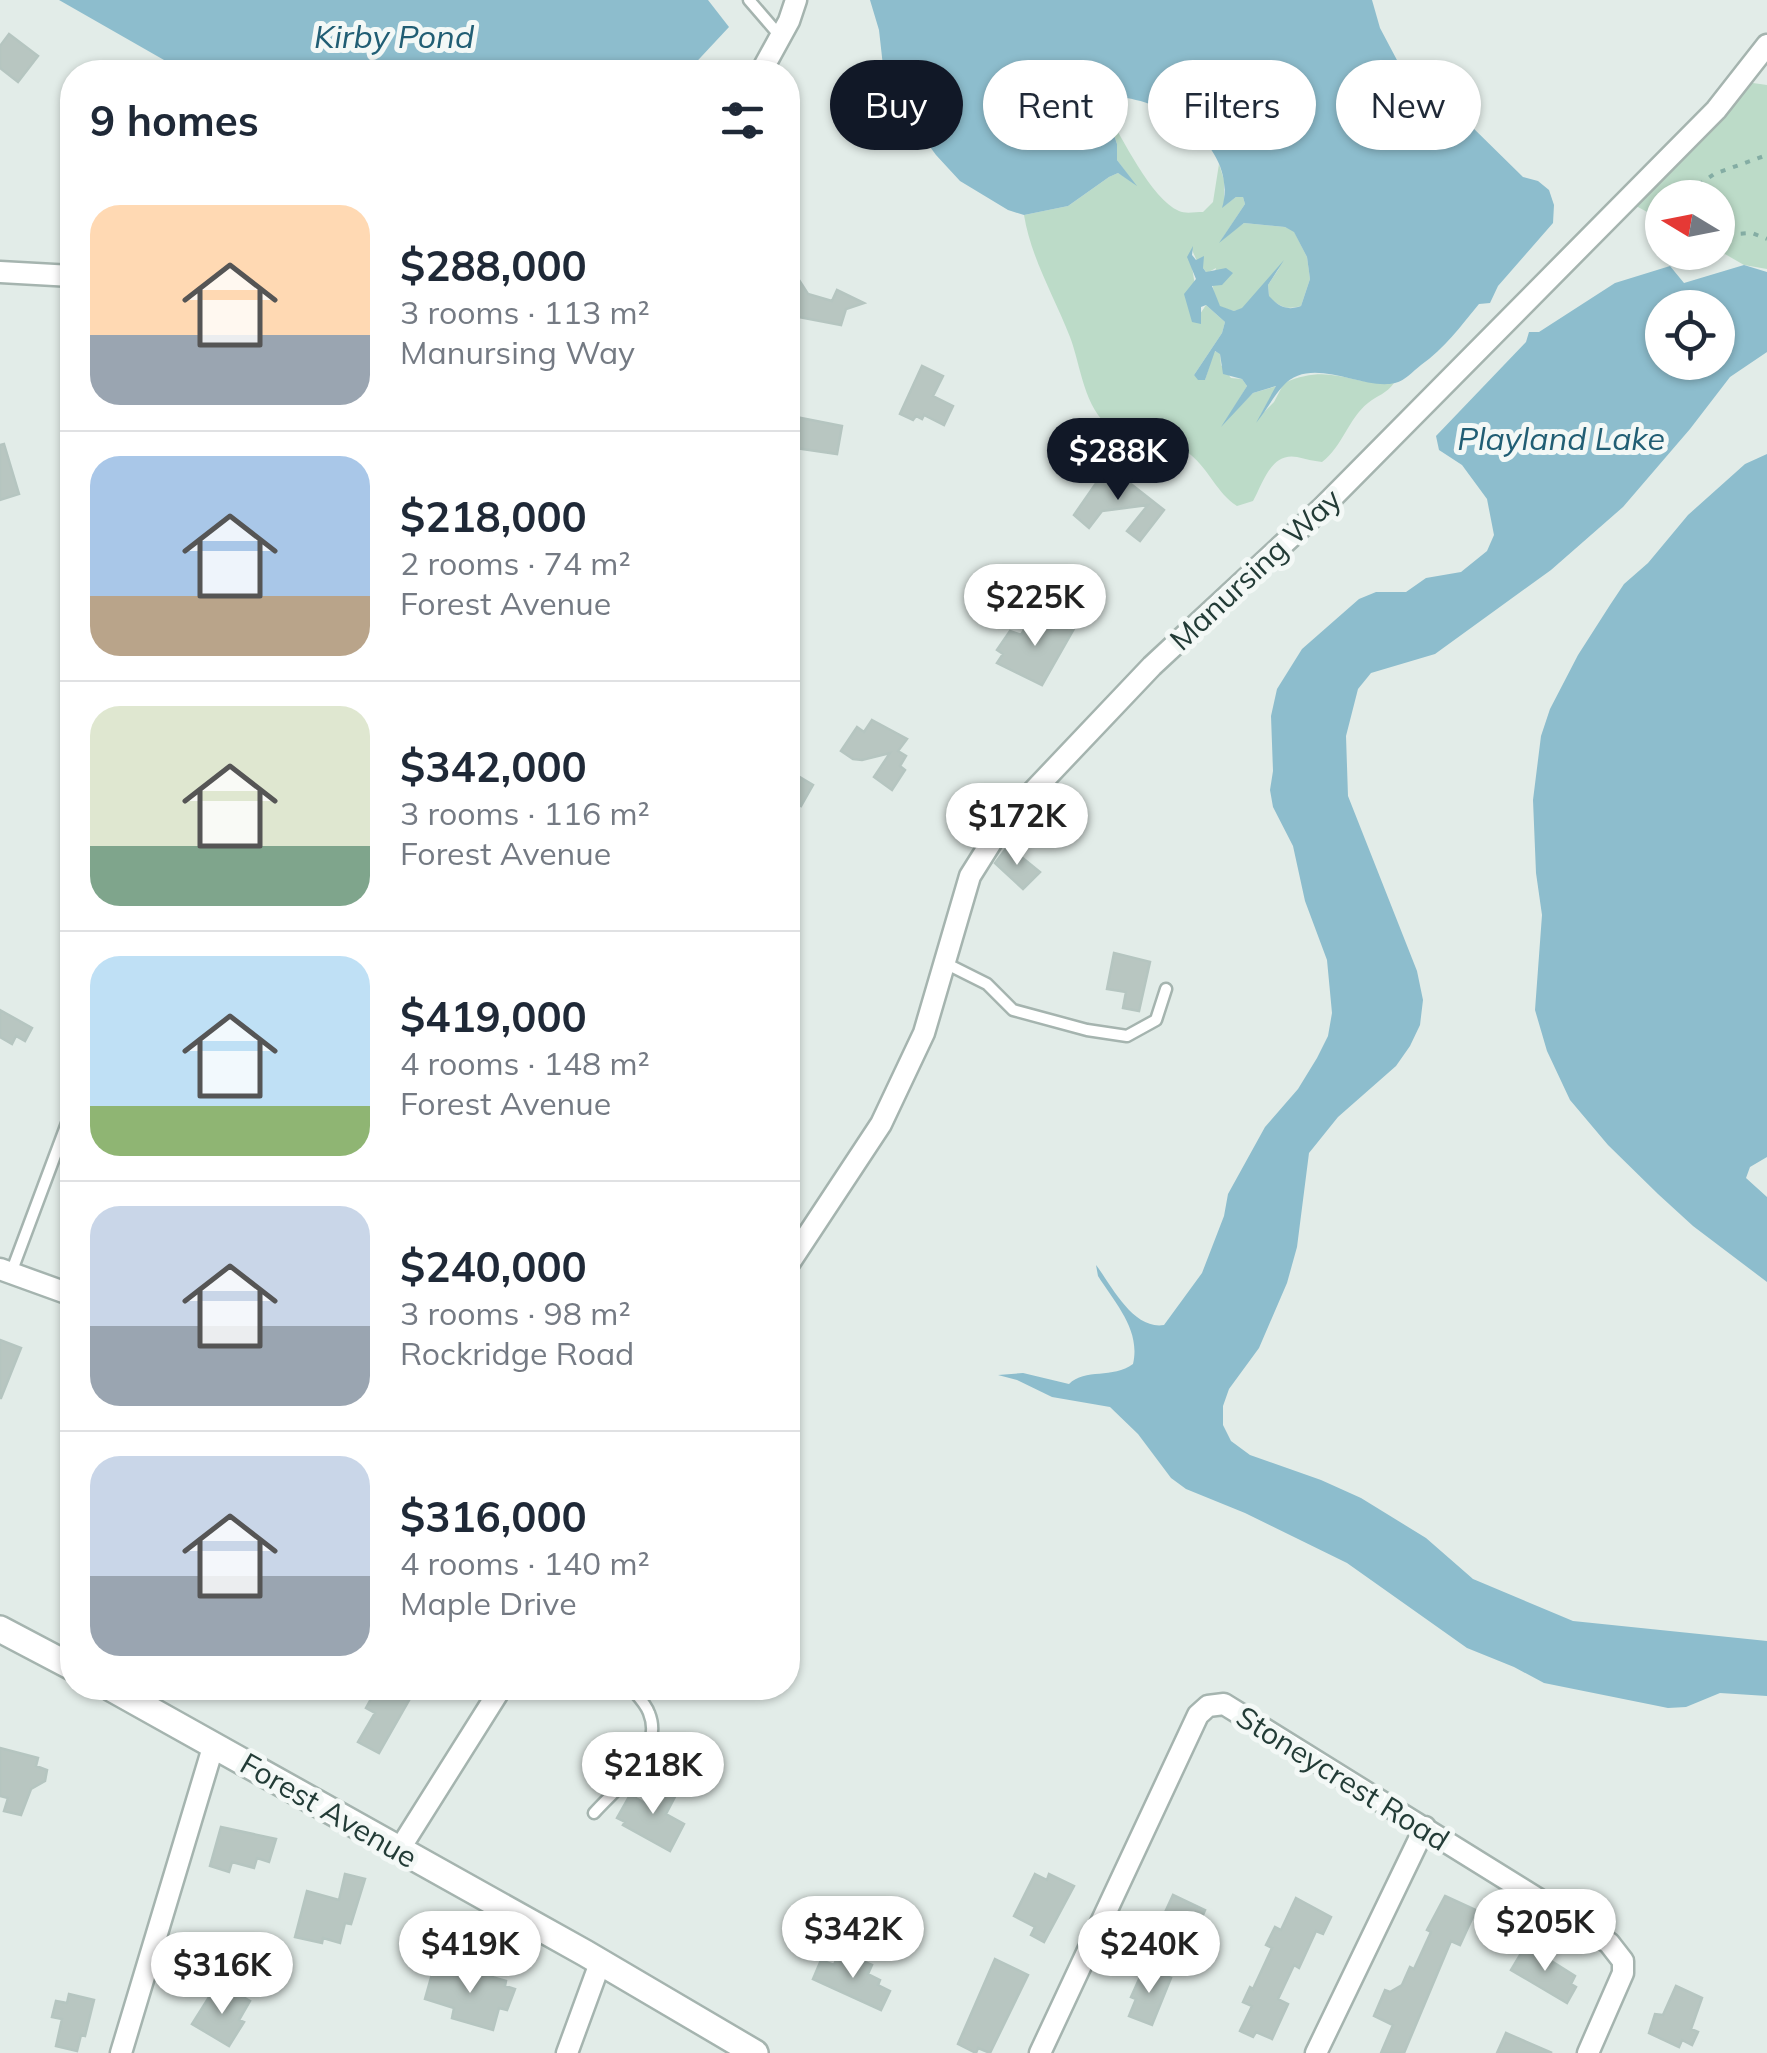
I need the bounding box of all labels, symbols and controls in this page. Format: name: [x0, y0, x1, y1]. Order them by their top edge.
water label: Kirby Pond: [314, 16, 475, 56]
chip: Buy: [830, 60, 963, 150]
chip: Rent: [983, 60, 1128, 150]
chip: Filters: [1148, 60, 1316, 150]
chip: New: [1336, 60, 1481, 150]
icon: filters: [715, 93, 770, 148]
text: 9 homes: [90, 94, 259, 147]
north arrow: [1645, 180, 1735, 270]
map controls: [1645, 180, 1735, 380]
text: $288,000: [400, 239, 587, 292]
icon: home: [170, 245, 290, 365]
button: locate: [1645, 290, 1735, 380]
text: 3 rooms · 113 m²: [400, 292, 650, 332]
text: Manursing Way: [400, 332, 635, 372]
pin: $288K: [1048, 418, 1188, 503]
water label: Playland Lake: [1457, 418, 1665, 458]
text: $288K: [1069, 430, 1167, 470]
street label: Manursing Way: [1161, 480, 1349, 658]
text: $218,000: [400, 490, 587, 543]
icon: home: [170, 496, 290, 616]
text: 2 rooms · 74 m²: [400, 543, 631, 583]
pin: $225K: [965, 564, 1105, 649]
text: $225K: [986, 576, 1084, 616]
text: Forest Avenue: [400, 583, 611, 623]
text: $342,000: [400, 740, 587, 793]
icon: home: [170, 746, 290, 866]
pin: $172K: [947, 783, 1087, 868]
text: 3 rooms · 116 m²: [400, 793, 650, 833]
text: $172K: [968, 795, 1066, 835]
text: Forest Avenue: [400, 833, 611, 873]
text: $419,000: [400, 990, 587, 1043]
icon: home: [170, 996, 290, 1116]
text: 4 rooms · 148 m²: [400, 1043, 650, 1083]
text: Forest Avenue: [400, 1083, 611, 1123]
text: $240,000: [400, 1240, 587, 1293]
icon: home: [170, 1246, 290, 1366]
text: 3 rooms · 98 m²: [400, 1293, 631, 1333]
text: Rockridge Road: [400, 1333, 634, 1373]
text: $316,000: [400, 1490, 587, 1543]
icon: home: [170, 1496, 290, 1616]
text: 4 rooms · 140 m²: [400, 1543, 650, 1583]
text: Maple Drive: [400, 1583, 577, 1623]
street label: Stoneycrest Road: [1229, 1697, 1457, 1859]
pin: $218K: [583, 1732, 723, 1817]
street label: Forest Avenue: [234, 1744, 424, 1876]
text: $218K: [604, 1744, 702, 1784]
pin: $205K: [1475, 1889, 1615, 1974]
pin: $342K: [783, 1896, 923, 1981]
text: $205K: [1496, 1901, 1594, 1941]
text: $342K: [804, 1908, 902, 1948]
pin: $419K: [400, 1911, 540, 1996]
pin: $240K: [1079, 1911, 1219, 1996]
text: $419K: [421, 1923, 519, 1963]
text: $240K: [1100, 1923, 1198, 1963]
pin: $316K: [152, 1932, 292, 2017]
text: $316K: [173, 1944, 271, 1984]

